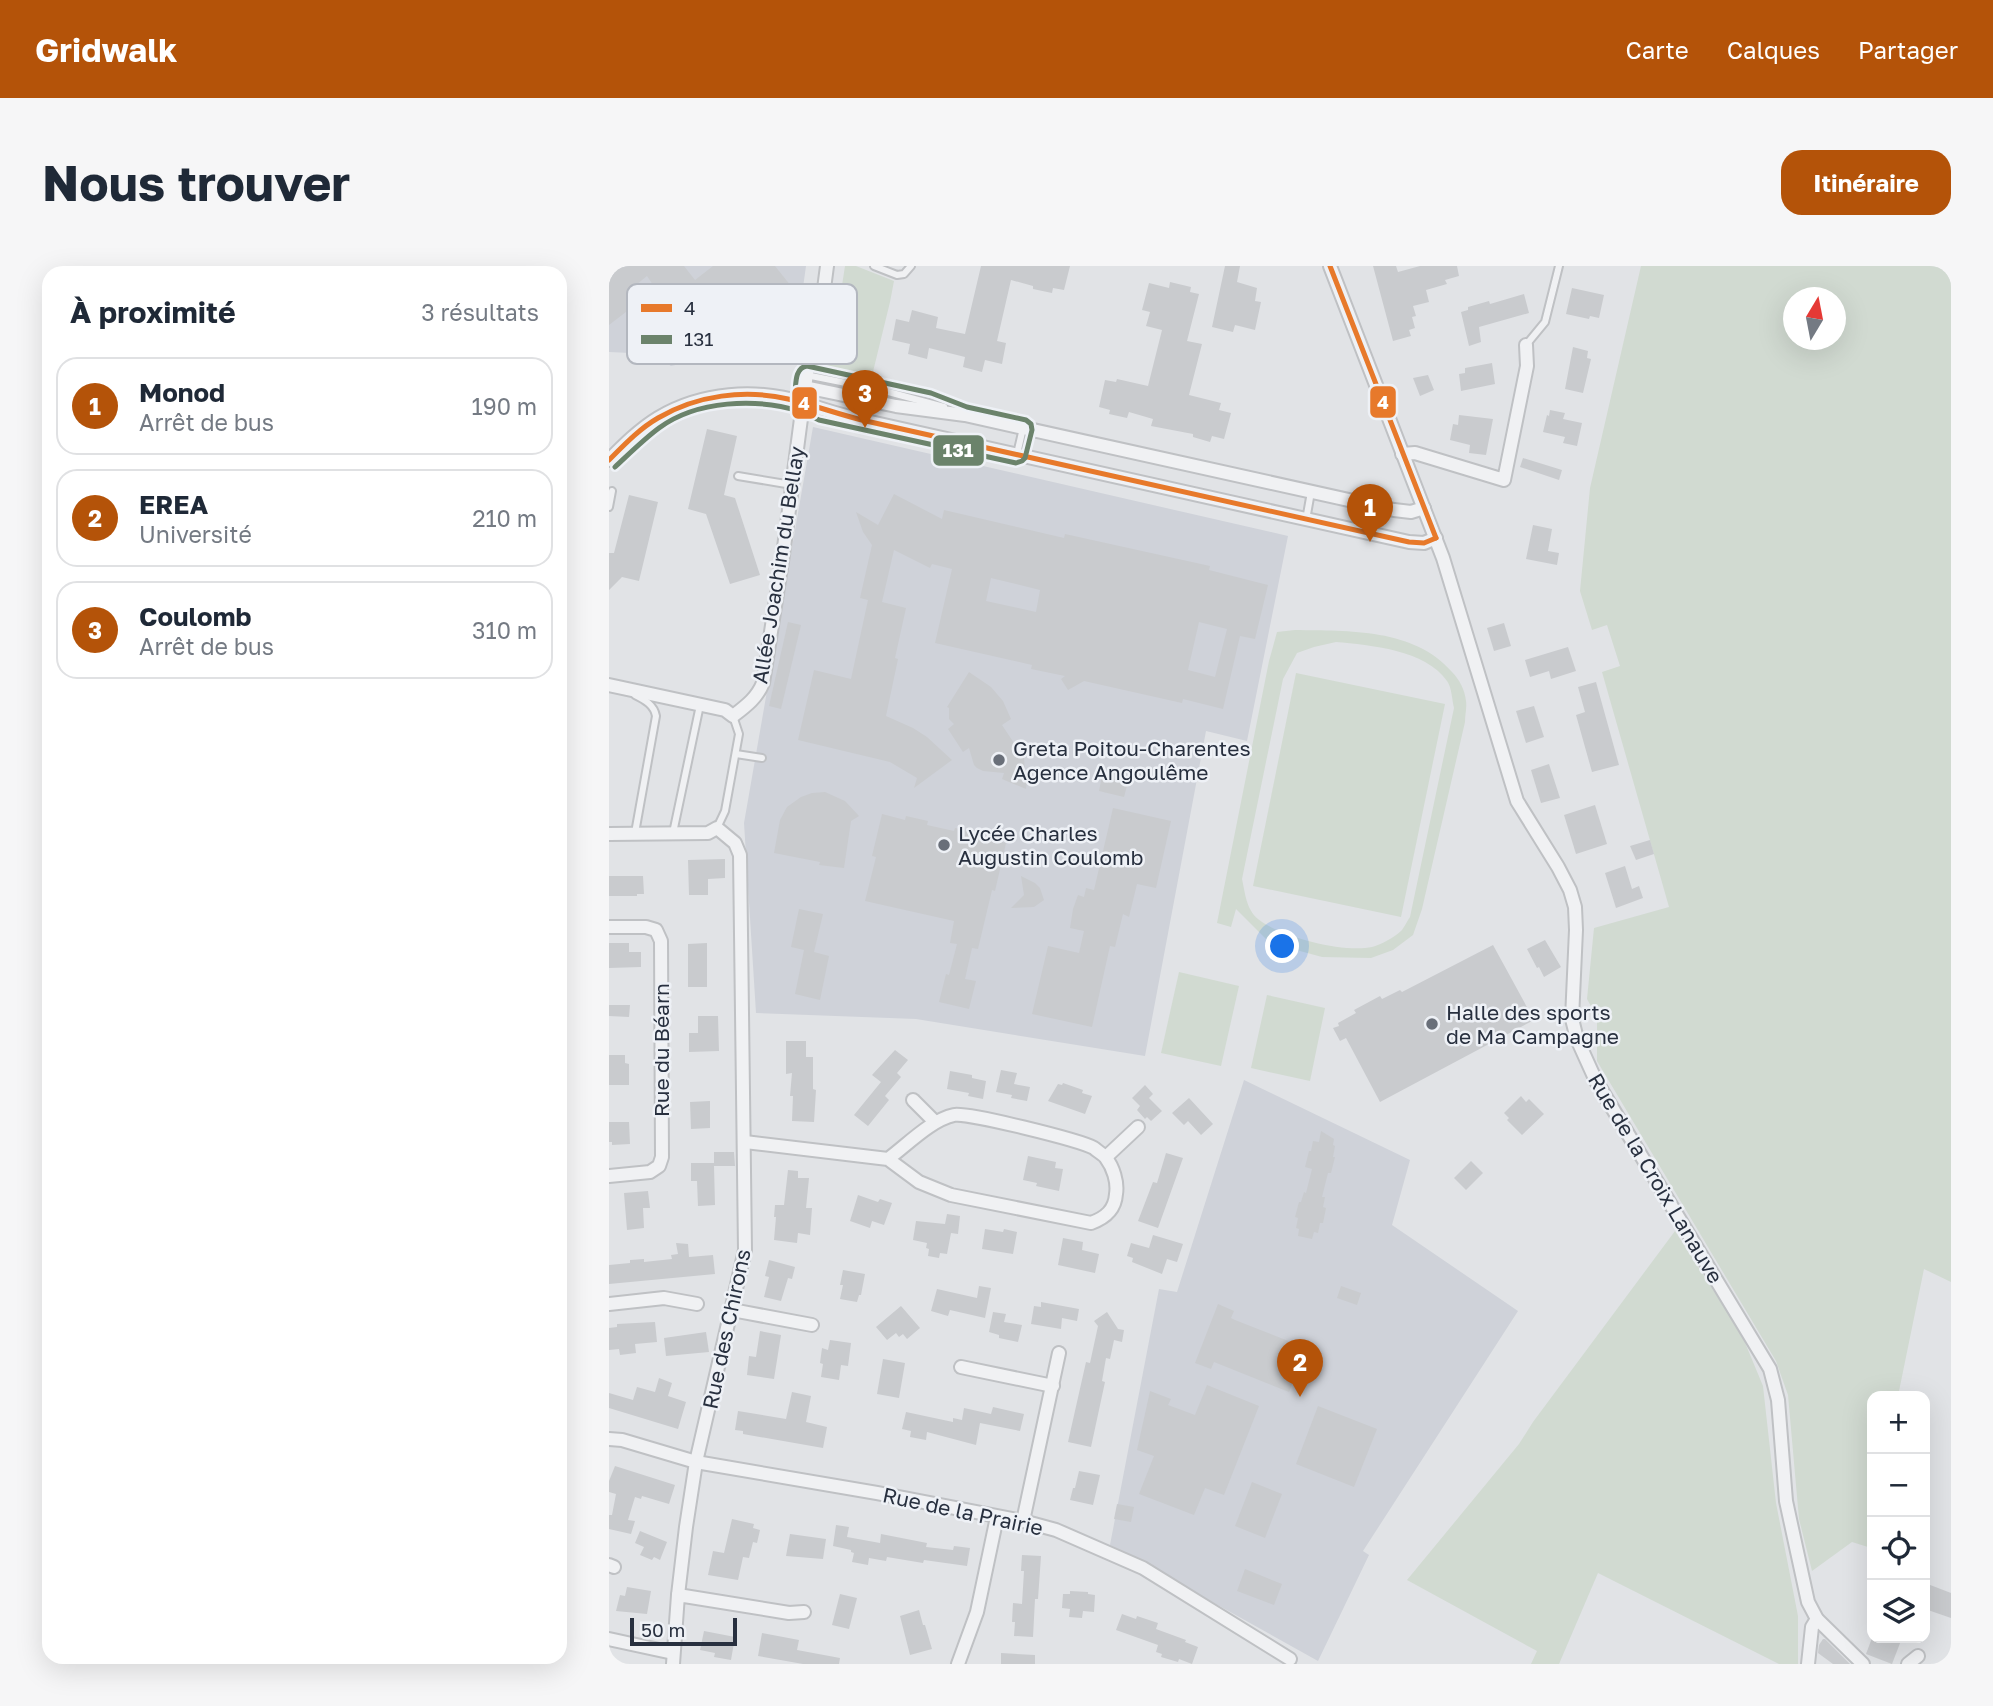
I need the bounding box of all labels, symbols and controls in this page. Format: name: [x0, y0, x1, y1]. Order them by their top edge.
text: Gridwalk: [35, 30, 177, 69]
text: Carte: [1625, 35, 1689, 64]
text: Calques: [1727, 35, 1820, 64]
text: Partager: [1858, 35, 1958, 64]
button: Itinéraire: [1781, 150, 1951, 215]
text: Nous trouver: [42, 153, 350, 212]
legend: [627, 284, 857, 364]
north arrow: [1783, 287, 1846, 350]
text: À proximité: [70, 294, 236, 330]
text: 4: [684, 296, 696, 319]
text: 3 résultats: [421, 298, 539, 326]
text: 131: [684, 327, 714, 350]
pin: 3: [842, 370, 888, 428]
text: Monod: [139, 377, 225, 408]
line badge: 4: [1369, 385, 1397, 419]
line badge: 4: [791, 386, 818, 420]
text: 4: [1377, 390, 1389, 413]
text: 4: [798, 391, 810, 414]
text: 1: [89, 392, 101, 420]
text: 190 m: [472, 392, 537, 420]
text: Arrêt de bus: [139, 408, 274, 436]
line badge: 131: [932, 434, 985, 467]
text: 131: [942, 438, 974, 461]
street label: Allée Joachim du Bellay: [746, 444, 810, 686]
pin: 1: [1347, 484, 1393, 542]
text: EREA: [139, 489, 208, 520]
text: 2: [88, 504, 102, 532]
text: 210 m: [472, 504, 537, 532]
text: Université: [139, 520, 252, 548]
text: Coulomb: [139, 601, 251, 632]
text: 3: [88, 616, 102, 644]
text: 310 m: [472, 616, 537, 644]
text: Arrêt de bus: [139, 632, 274, 660]
place label: Greta Poitou-Charentes Agence Angoulême: [1013, 735, 1251, 785]
marker: Greta Poitou-Charentes Agence Angoulême: [991, 752, 1007, 768]
place label: Lycée Charles Augustin Coulomb: [958, 820, 1144, 870]
marker: Lycée Charles Augustin Coulomb: [936, 837, 952, 853]
your location: [1265, 929, 1299, 963]
street label: Rue du Béarn: [648, 983, 674, 1117]
place label: Halle des sports de Ma Campagne: [1446, 999, 1619, 1049]
marker: Halle des sports de Ma Campagne: [1424, 1016, 1440, 1032]
street label: Rue de la Croix Lanauve: [1583, 1068, 1729, 1288]
street label: Rue des Chirons: [696, 1247, 756, 1411]
pin: 2: [1277, 1339, 1323, 1397]
map controls: [1867, 1391, 1930, 1643]
button: +: [1867, 1391, 1930, 1454]
button: −: [1867, 1454, 1930, 1517]
street label: Rue de la Prairie: [880, 1481, 1046, 1541]
button: locate: [1867, 1517, 1930, 1580]
button: layers: [1867, 1580, 1930, 1643]
scale bar: [630, 1615, 737, 1647]
text: 50 m: [641, 1618, 685, 1641]

